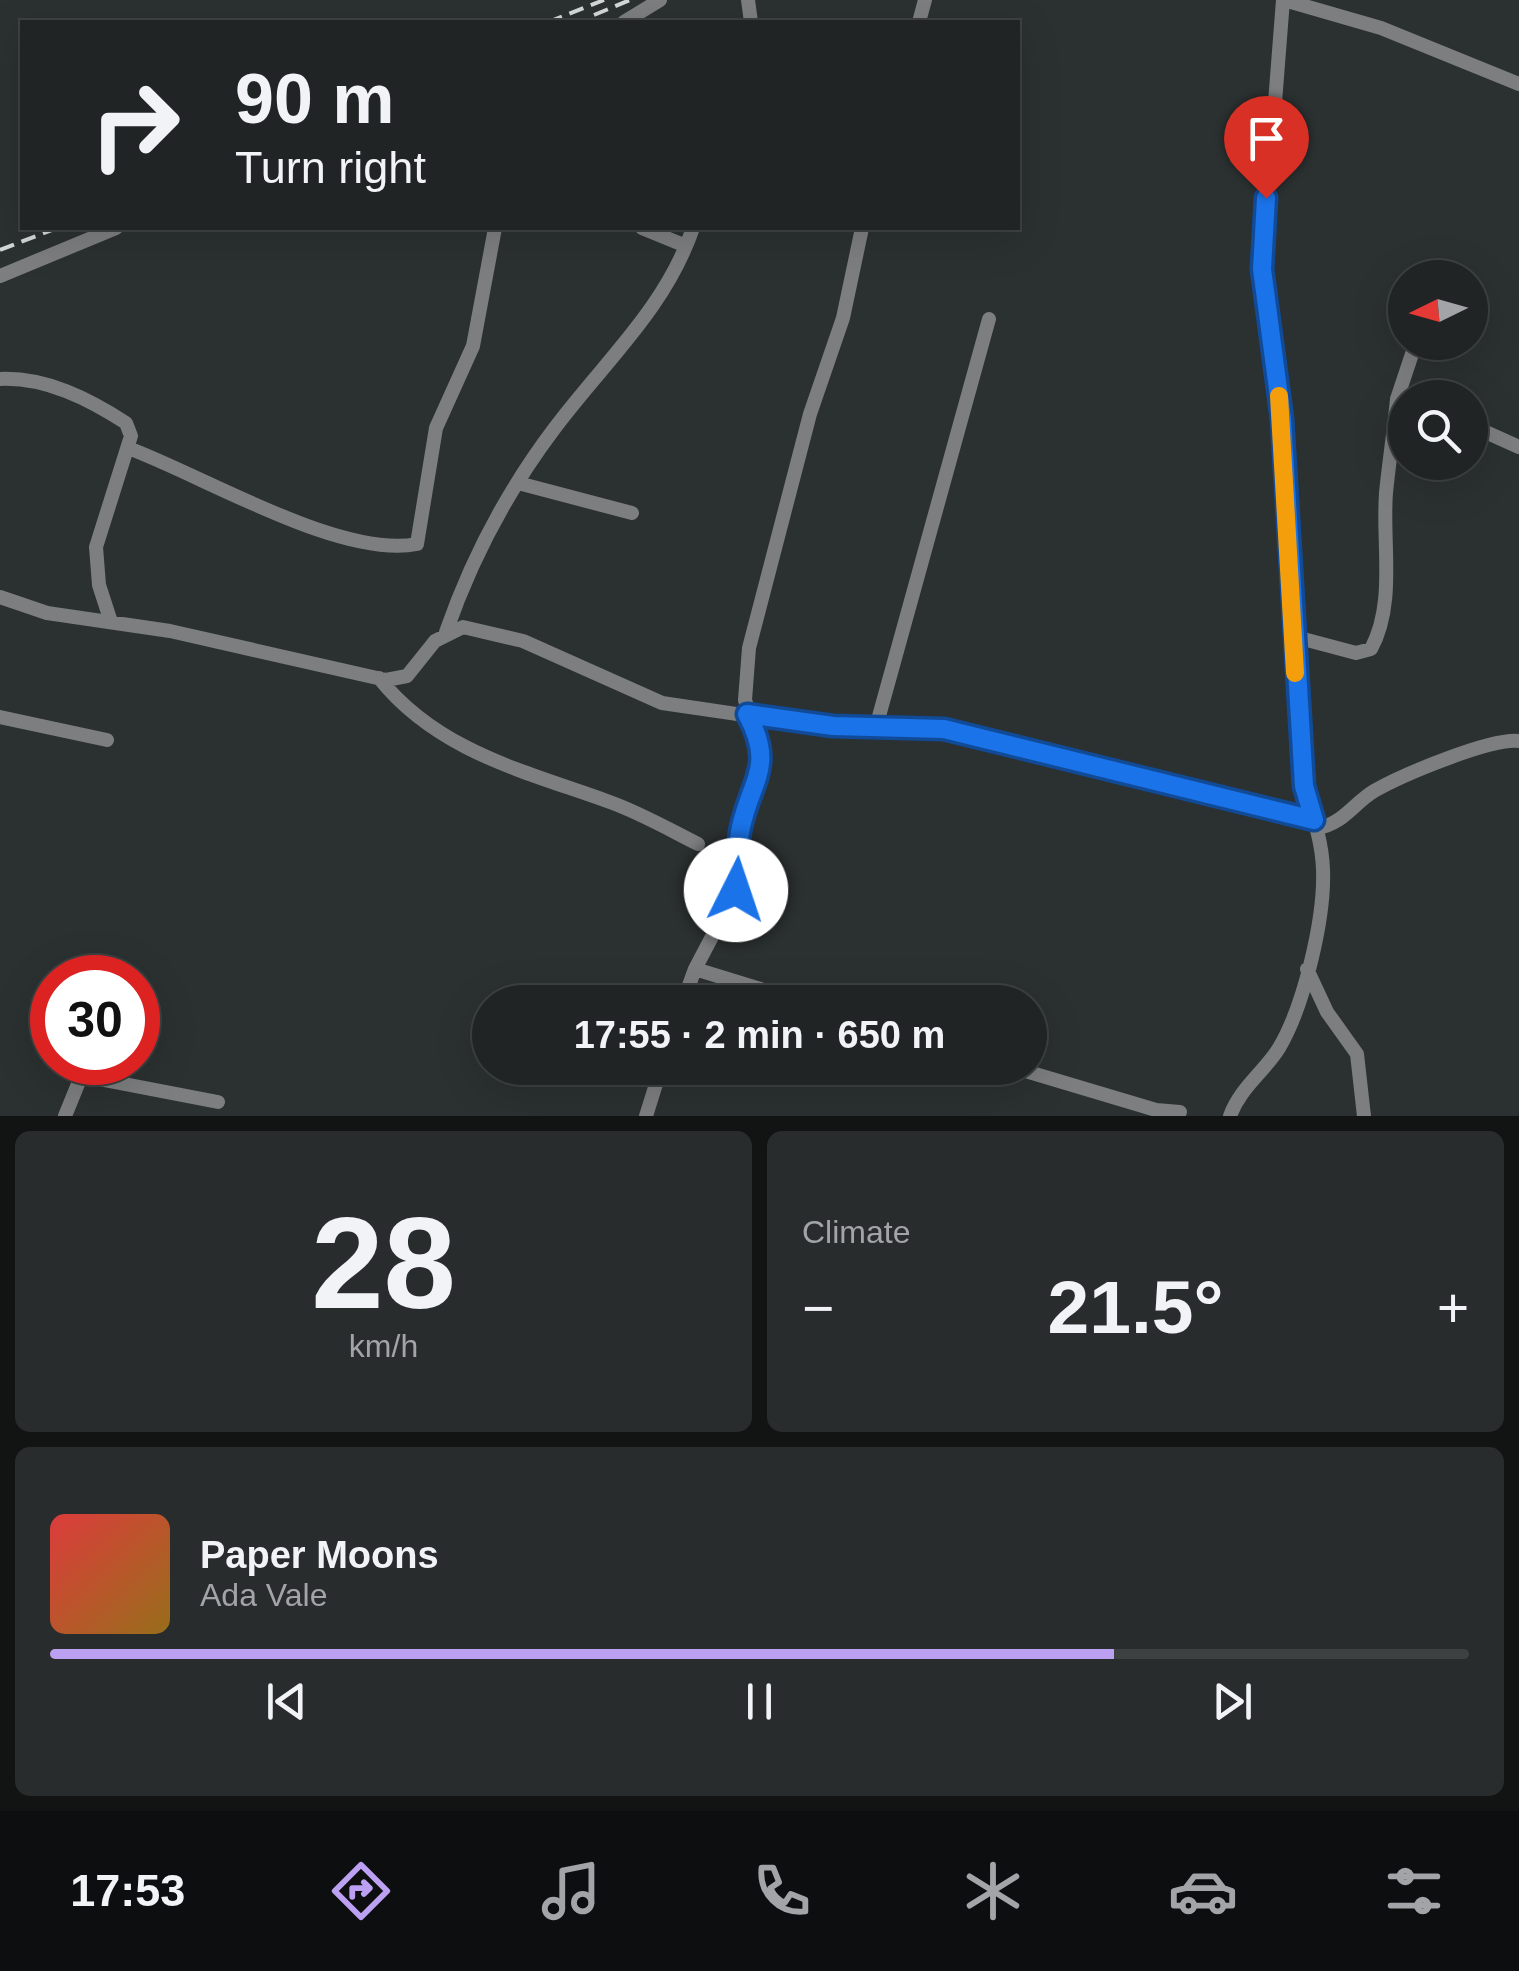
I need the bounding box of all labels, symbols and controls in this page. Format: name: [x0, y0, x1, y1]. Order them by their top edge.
icon: right: [70, 60, 200, 190]
text: 90 m: [235, 60, 395, 138]
pin: [1224, 96, 1309, 199]
icon: arrive: [1239, 111, 1294, 166]
text: Turn right: [235, 142, 426, 193]
north arrow: [1388, 260, 1488, 360]
map controls: [1388, 260, 1488, 480]
button: search: [1388, 380, 1488, 480]
position arrow: [684, 838, 788, 942]
speed limit sign: 30: [30, 955, 160, 1085]
text: 17:55 · 2 min · 650 m: [574, 1014, 945, 1056]
text: 28: [311, 1190, 456, 1336]
text: Climate: [802, 1214, 910, 1250]
text: 21.5°: [1048, 1265, 1223, 1349]
text: −: [802, 1277, 834, 1339]
text: +: [1437, 1277, 1469, 1339]
text: km/h: [349, 1328, 418, 1364]
text: Paper Moons: [200, 1534, 439, 1576]
text: Ada Vale: [200, 1577, 328, 1613]
icon: previous: [259, 1674, 314, 1729]
icon: pause: [732, 1674, 787, 1729]
icon: next: [1205, 1674, 1260, 1729]
icon: directions: [326, 1856, 396, 1926]
icon: music: [536, 1856, 606, 1926]
icon: phone: [747, 1856, 817, 1926]
icon: climate: [958, 1856, 1028, 1926]
icon: car: [1168, 1856, 1238, 1926]
icon: filters: [1379, 1856, 1449, 1926]
text: 17:53: [70, 1865, 185, 1916]

